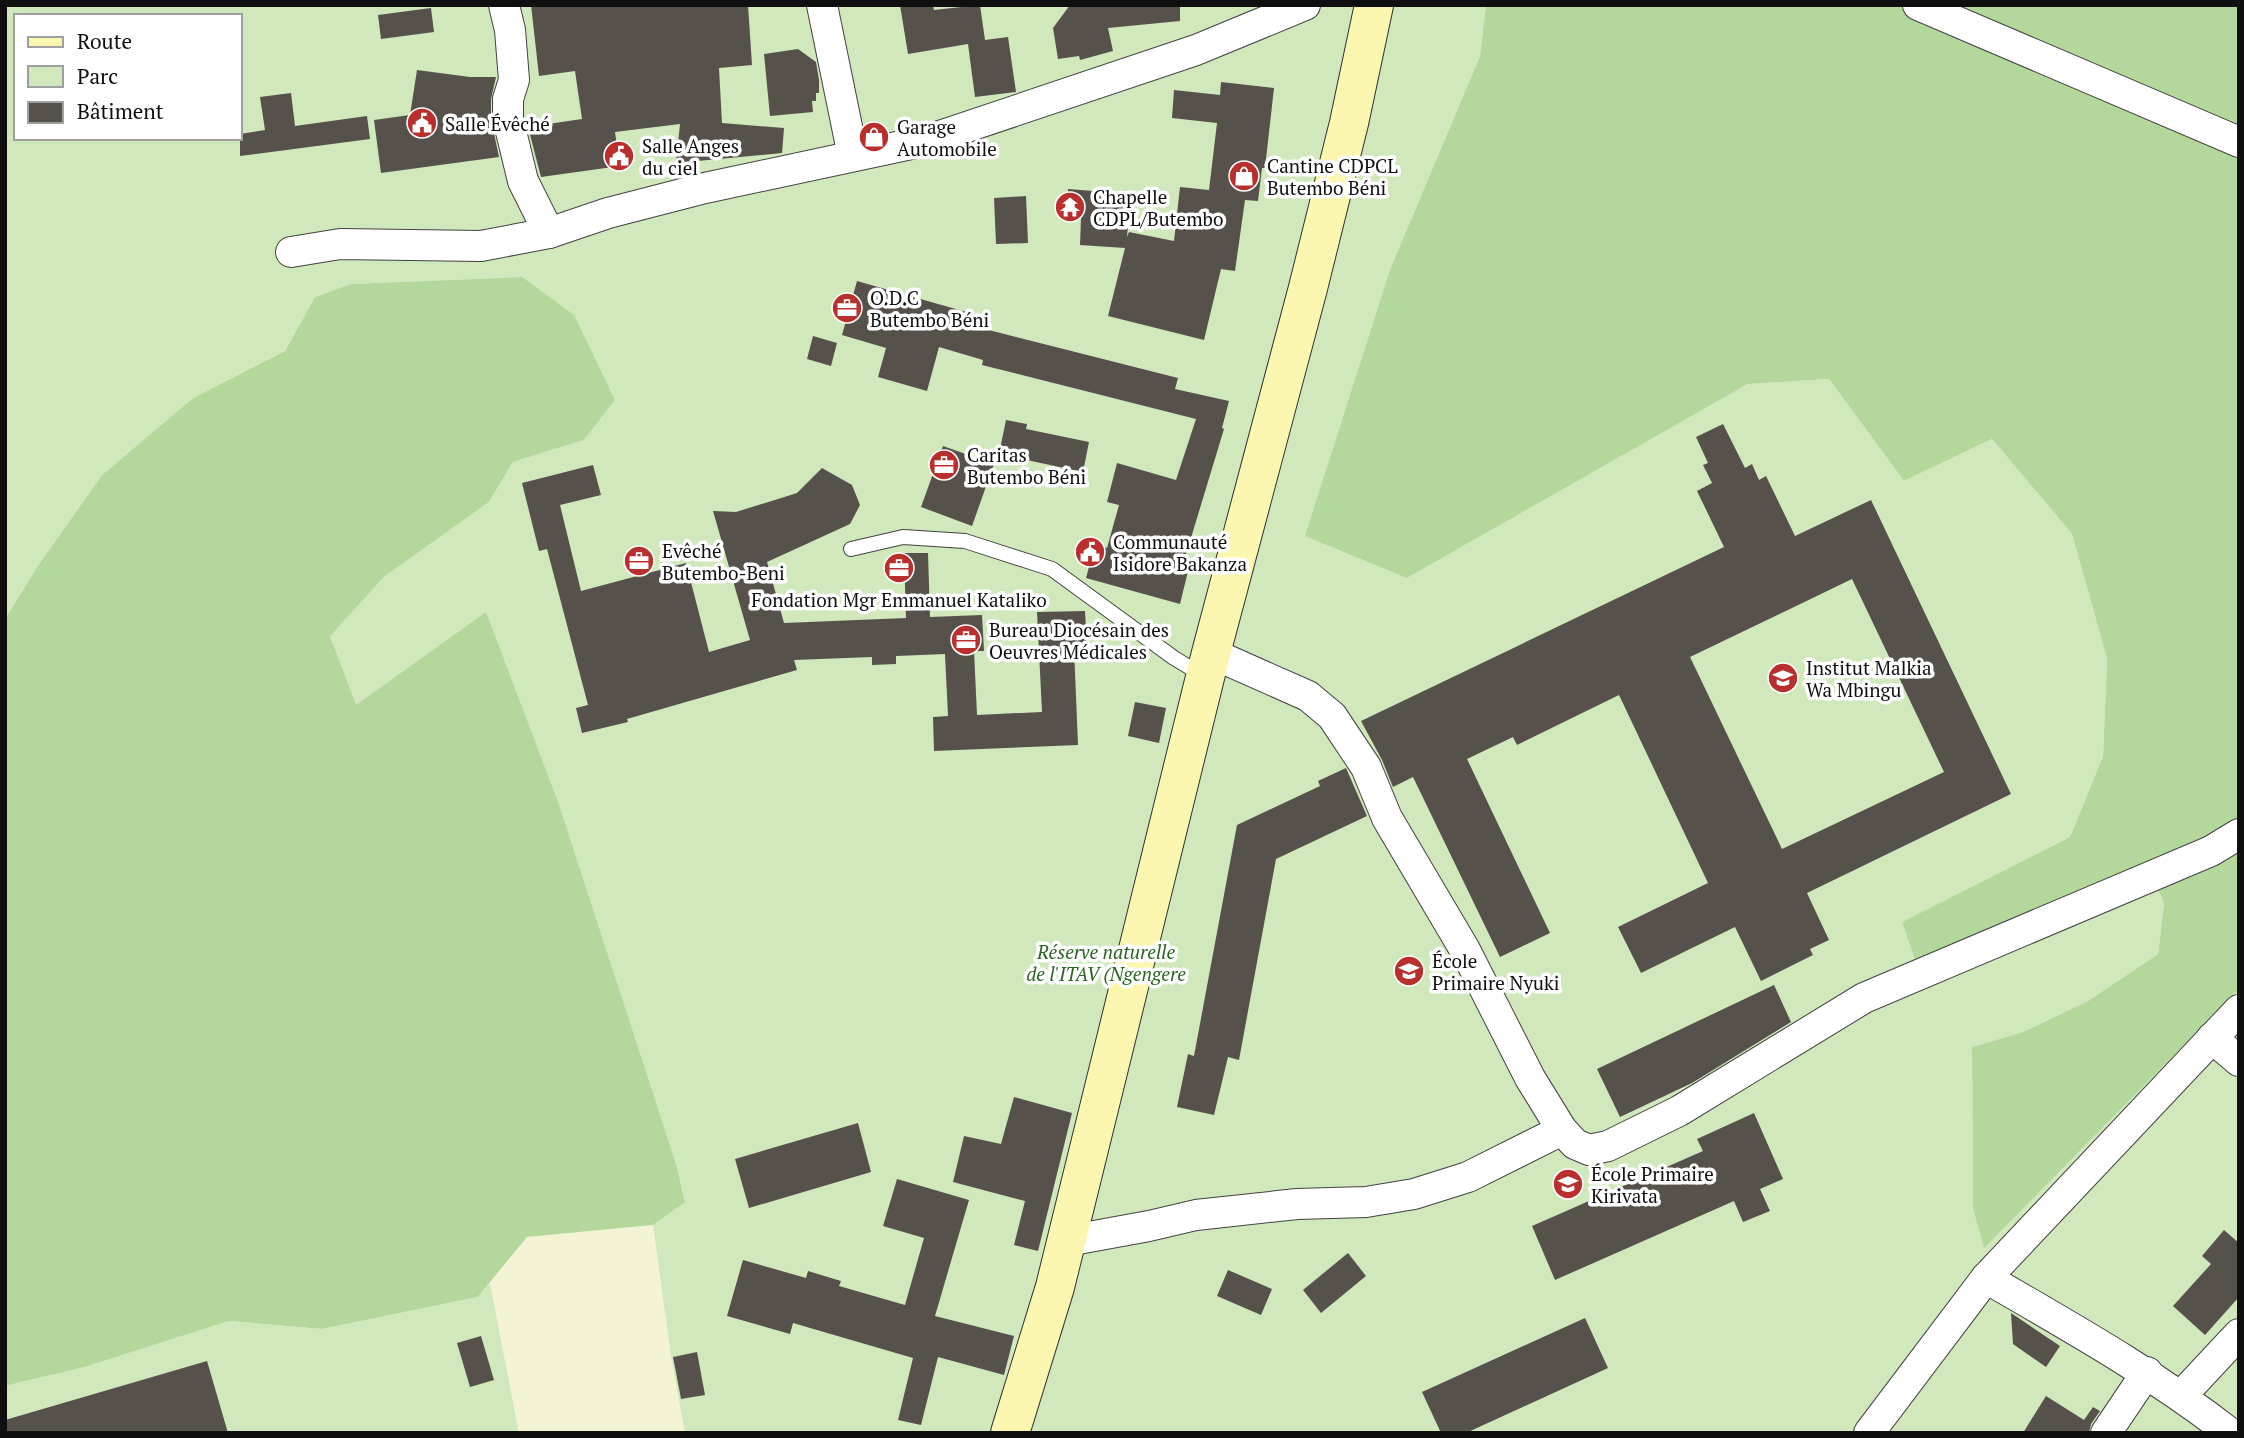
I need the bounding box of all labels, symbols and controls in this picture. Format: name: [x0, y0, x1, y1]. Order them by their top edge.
legend: [14, 14, 242, 140]
text: Route: [77, 27, 132, 55]
text: Parc: [77, 62, 118, 90]
text: Bâtiment: [77, 97, 164, 125]
public building icon: Salle Évêché: [405, 106, 439, 140]
place label: Salle Évêché: [445, 111, 550, 136]
place label: Garage Automobile: [897, 114, 997, 161]
shop icon: Garage Automobile: [857, 120, 891, 154]
place label: Salle Anges du ciel: [642, 133, 739, 180]
public building icon: Salle Anges du ciel: [602, 139, 636, 173]
place label: Cantine CDPCL Butembo Béni: [1267, 153, 1398, 200]
shop icon: Cantine CDPCL Butembo Béni: [1227, 159, 1261, 193]
place label: Chapelle CDPL/Butembo: [1093, 184, 1223, 231]
temple icon: Chapelle CDPL/Butembo: [1053, 190, 1087, 224]
place label: O.D.C Butembo Béni: [870, 285, 989, 332]
office icon: O.D.C Butembo Béni: [830, 291, 864, 325]
place label: Caritas Butembo Béni: [967, 442, 1086, 489]
office icon: Caritas Butembo Béni: [927, 448, 961, 482]
place label: Communauté Isidore Bakanza: [1113, 529, 1247, 576]
public building icon: Communauté Isidore Bakanza: [1073, 535, 1107, 569]
place label: Evêché Butembo-Beni: [662, 538, 785, 585]
office icon: Evêché Butembo-Beni: [622, 544, 656, 578]
office icon: Fondation Mgr Emmanuel Kataliko: [882, 551, 916, 585]
place label: Fondation Mgr Emmanuel Kataliko: [751, 587, 1047, 612]
place label: Bureau Diocésain des Oeuvres Médicales: [989, 617, 1169, 664]
office icon: Bureau Diocésain des Oeuvres Médicales: [949, 623, 983, 657]
place label: Institut Malkia Wa Mbingu: [1806, 655, 1932, 702]
school or university icon: Institut Malkia Wa Mbingu: [1766, 661, 1800, 695]
park label: Réserve naturelle de l'ITAV (Ngengere: [1026, 939, 1186, 986]
place label: École Primaire Nyuki: [1432, 948, 1559, 995]
school or university icon: École Primaire Nyuki: [1392, 954, 1426, 988]
place label: École Primaire Kirivata: [1591, 1161, 1714, 1208]
school or university icon: École Primaire Kirivata: [1551, 1167, 1585, 1201]

